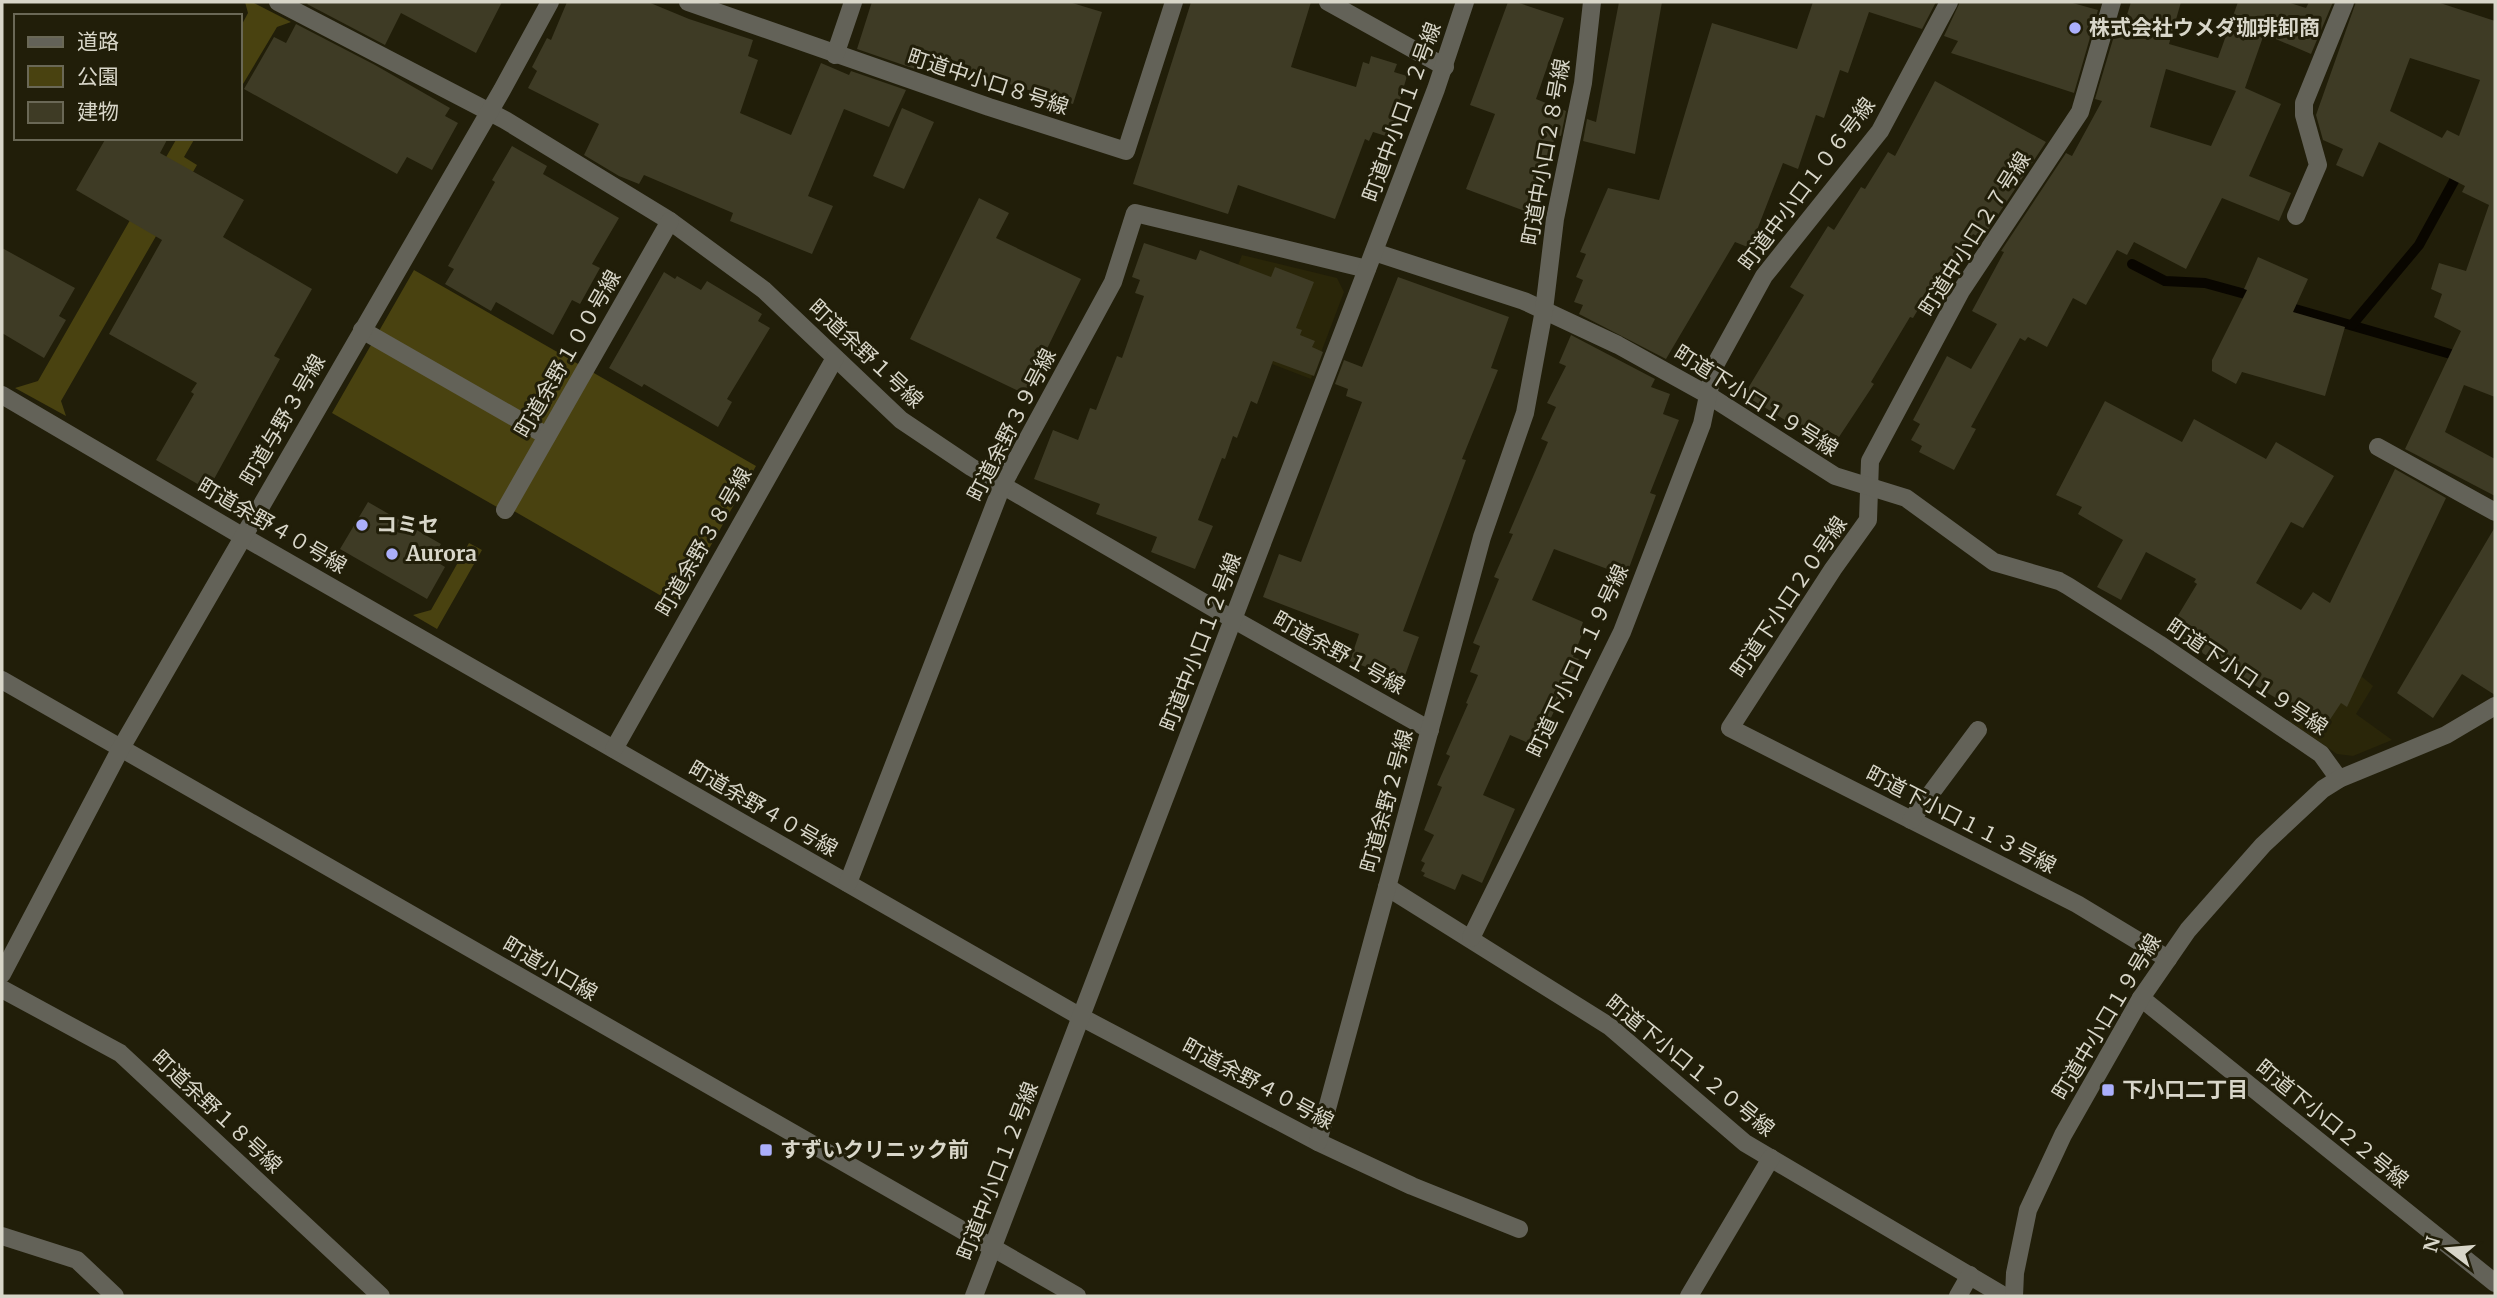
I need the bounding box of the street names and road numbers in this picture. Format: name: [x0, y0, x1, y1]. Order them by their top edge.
street label: 町道中小口１２号線: [1357, 18, 1447, 205]
street label: 町道中小口８号線: [904, 43, 1072, 120]
street label: 町道中小口２８号線: [1516, 57, 1575, 247]
street label: 町道中小口１０６号線: [1733, 92, 1881, 276]
street label: 町道中小口２７号線: [1913, 146, 2036, 321]
street label: 町道余野１００号線: [509, 265, 627, 442]
street label: 町道余野１号線: [803, 294, 929, 414]
street label: 町道下小口１９号線: [1669, 339, 1844, 462]
street label: 町道余野３９号線: [961, 344, 1062, 506]
street label: 町道与野３号線: [234, 349, 331, 490]
street label: 町道余野３８号線: [650, 462, 757, 621]
street label: 町道余野４０号線: [193, 472, 352, 579]
street label: 町道下小口２０号線: [1725, 511, 1853, 683]
street label: 町道中小口１２号線: [1154, 549, 1247, 735]
street label: 町道下小口１１９号線: [1521, 560, 1634, 762]
street label: 町道余野１号線: [1268, 605, 1410, 700]
street label: 町道下小口１９号線: [2161, 613, 2333, 741]
street label: 町道余野２号線: [1354, 726, 1419, 875]
street label: 町道余野４０号線: [684, 755, 843, 862]
street label: 町道下小口１１３号線: [1862, 760, 2061, 879]
street label: 町道中小口１９号線: [2046, 929, 2167, 1105]
street label: 町道小口線: [498, 931, 602, 1007]
street label: 町道下小口１２０号線: [1600, 989, 1780, 1142]
street label: 町道余野４０号線: [1178, 1032, 1339, 1135]
street label: 町道余野１８号線: [147, 1044, 288, 1179]
street label: 町道下小口２２号線: [2250, 1054, 2414, 1194]
street label: 町道中小口１２号線: [951, 1078, 1044, 1264]

